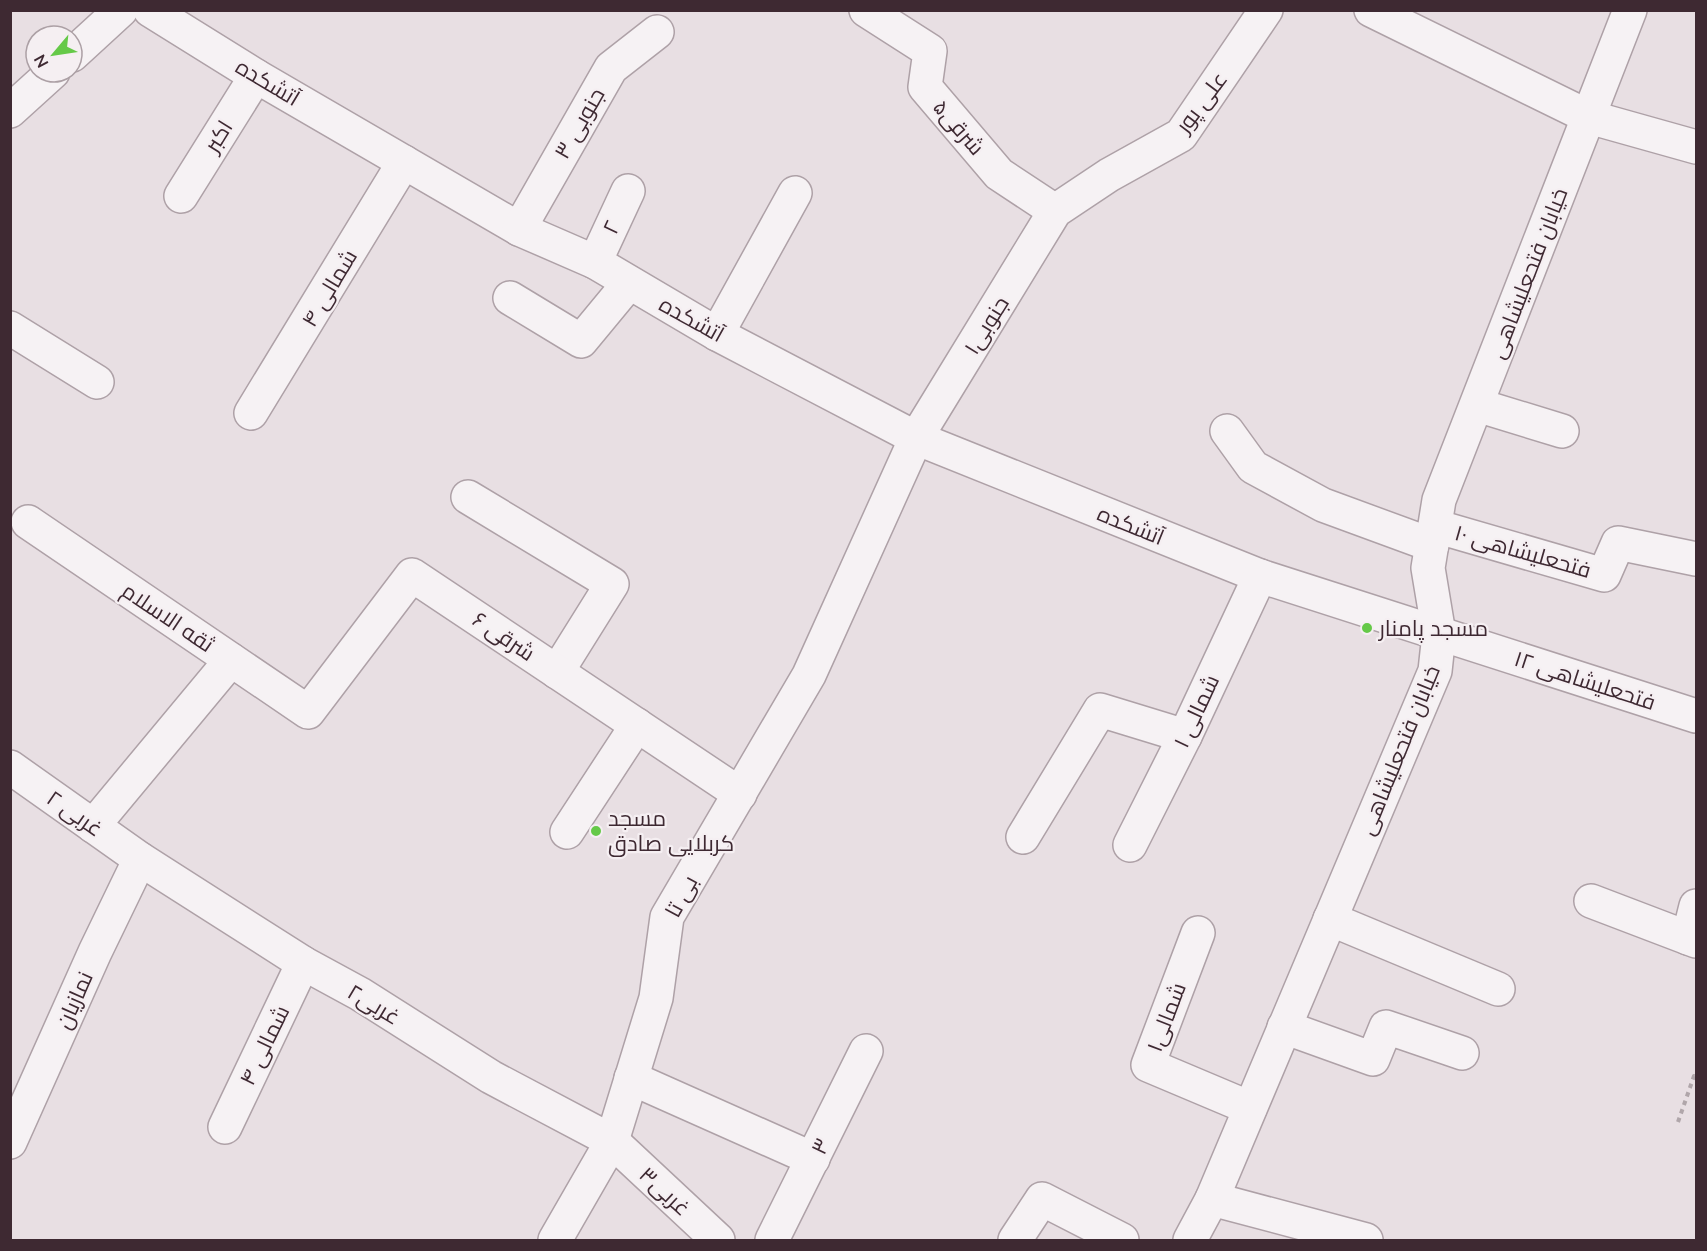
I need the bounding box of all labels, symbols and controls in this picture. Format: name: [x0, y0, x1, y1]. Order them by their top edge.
north arrow: [24, 24, 84, 84]
text: N: [29, 51, 53, 71]
street label: آتشکده: [231, 52, 305, 112]
street label: علی پور: [1168, 66, 1234, 140]
street label: ۳ جنوبی: [548, 83, 610, 163]
street label: شرقی۵: [927, 93, 991, 161]
street label: اکبر: [196, 115, 239, 159]
street label: خیابان فتحعلیشاهی: [1483, 184, 1573, 362]
street label: ۲: [596, 216, 626, 238]
street label: ۴ شمالی: [295, 244, 363, 332]
street label: آتشکده: [655, 290, 729, 348]
street label: جنوبی۱: [957, 291, 1015, 359]
street label: آتشکده: [1093, 499, 1169, 551]
street label: فتحعلیشاهی ۱۰: [1451, 518, 1595, 584]
street label: ثقه الاسلام: [115, 576, 220, 660]
street label: ۶ شرقی: [468, 605, 540, 667]
place label: مسجد پامنار: [1377, 614, 1488, 643]
marker: مسجد پامنار: [1360, 621, 1374, 635]
street label: فتحعلیشاهی ۱۲: [1511, 644, 1659, 716]
street label: خیابان فتحعلیشاهی: [1352, 661, 1446, 839]
street label: ۱ شمالی: [1167, 670, 1225, 752]
street label: ۲ غربی: [41, 784, 109, 842]
place label: مسجد کربلایی صادق: [608, 804, 734, 857]
marker: مسجد کربلایی صادق: [589, 824, 603, 838]
street label: بی تا: [658, 870, 704, 922]
street label: نمازیان: [49, 967, 99, 1033]
street label: غربی۲: [343, 977, 405, 1031]
street label: شمالی۱: [1140, 978, 1192, 1056]
street label: ۴ شمالی: [233, 1000, 295, 1090]
street label: ۳: [804, 1133, 836, 1159]
street label: غربی۳: [634, 1160, 696, 1222]

